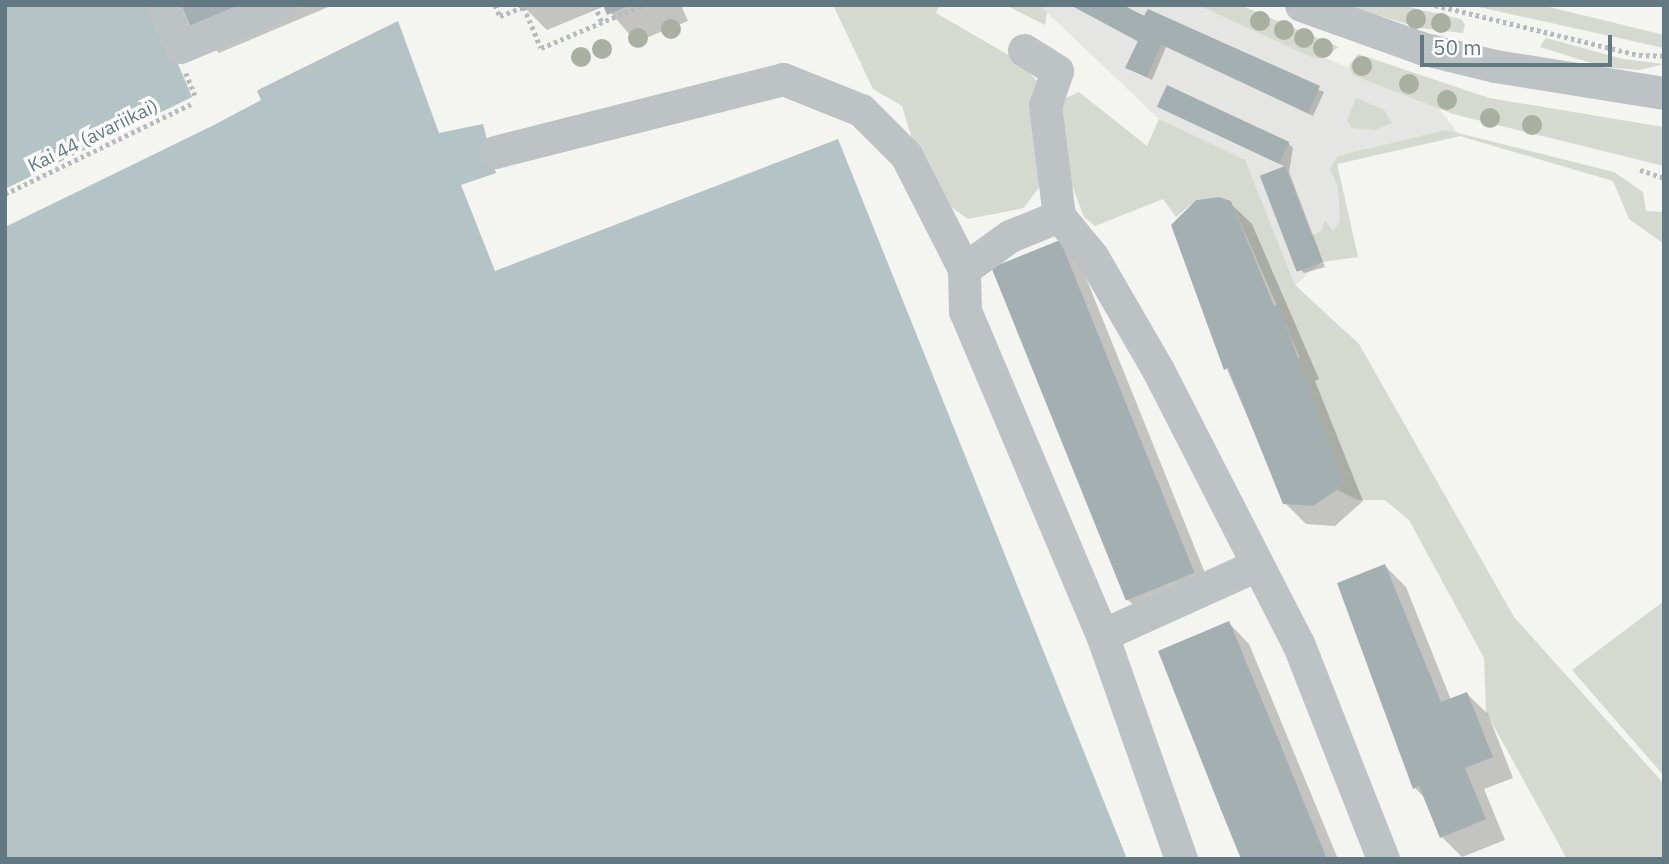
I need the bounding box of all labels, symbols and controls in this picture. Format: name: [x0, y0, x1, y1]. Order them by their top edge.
scale bar: [1424, 21, 1616, 65]
text: 50 m: [1433, 33, 1482, 61]
street label: Kai 44 (avariikai): [24, 95, 162, 177]

